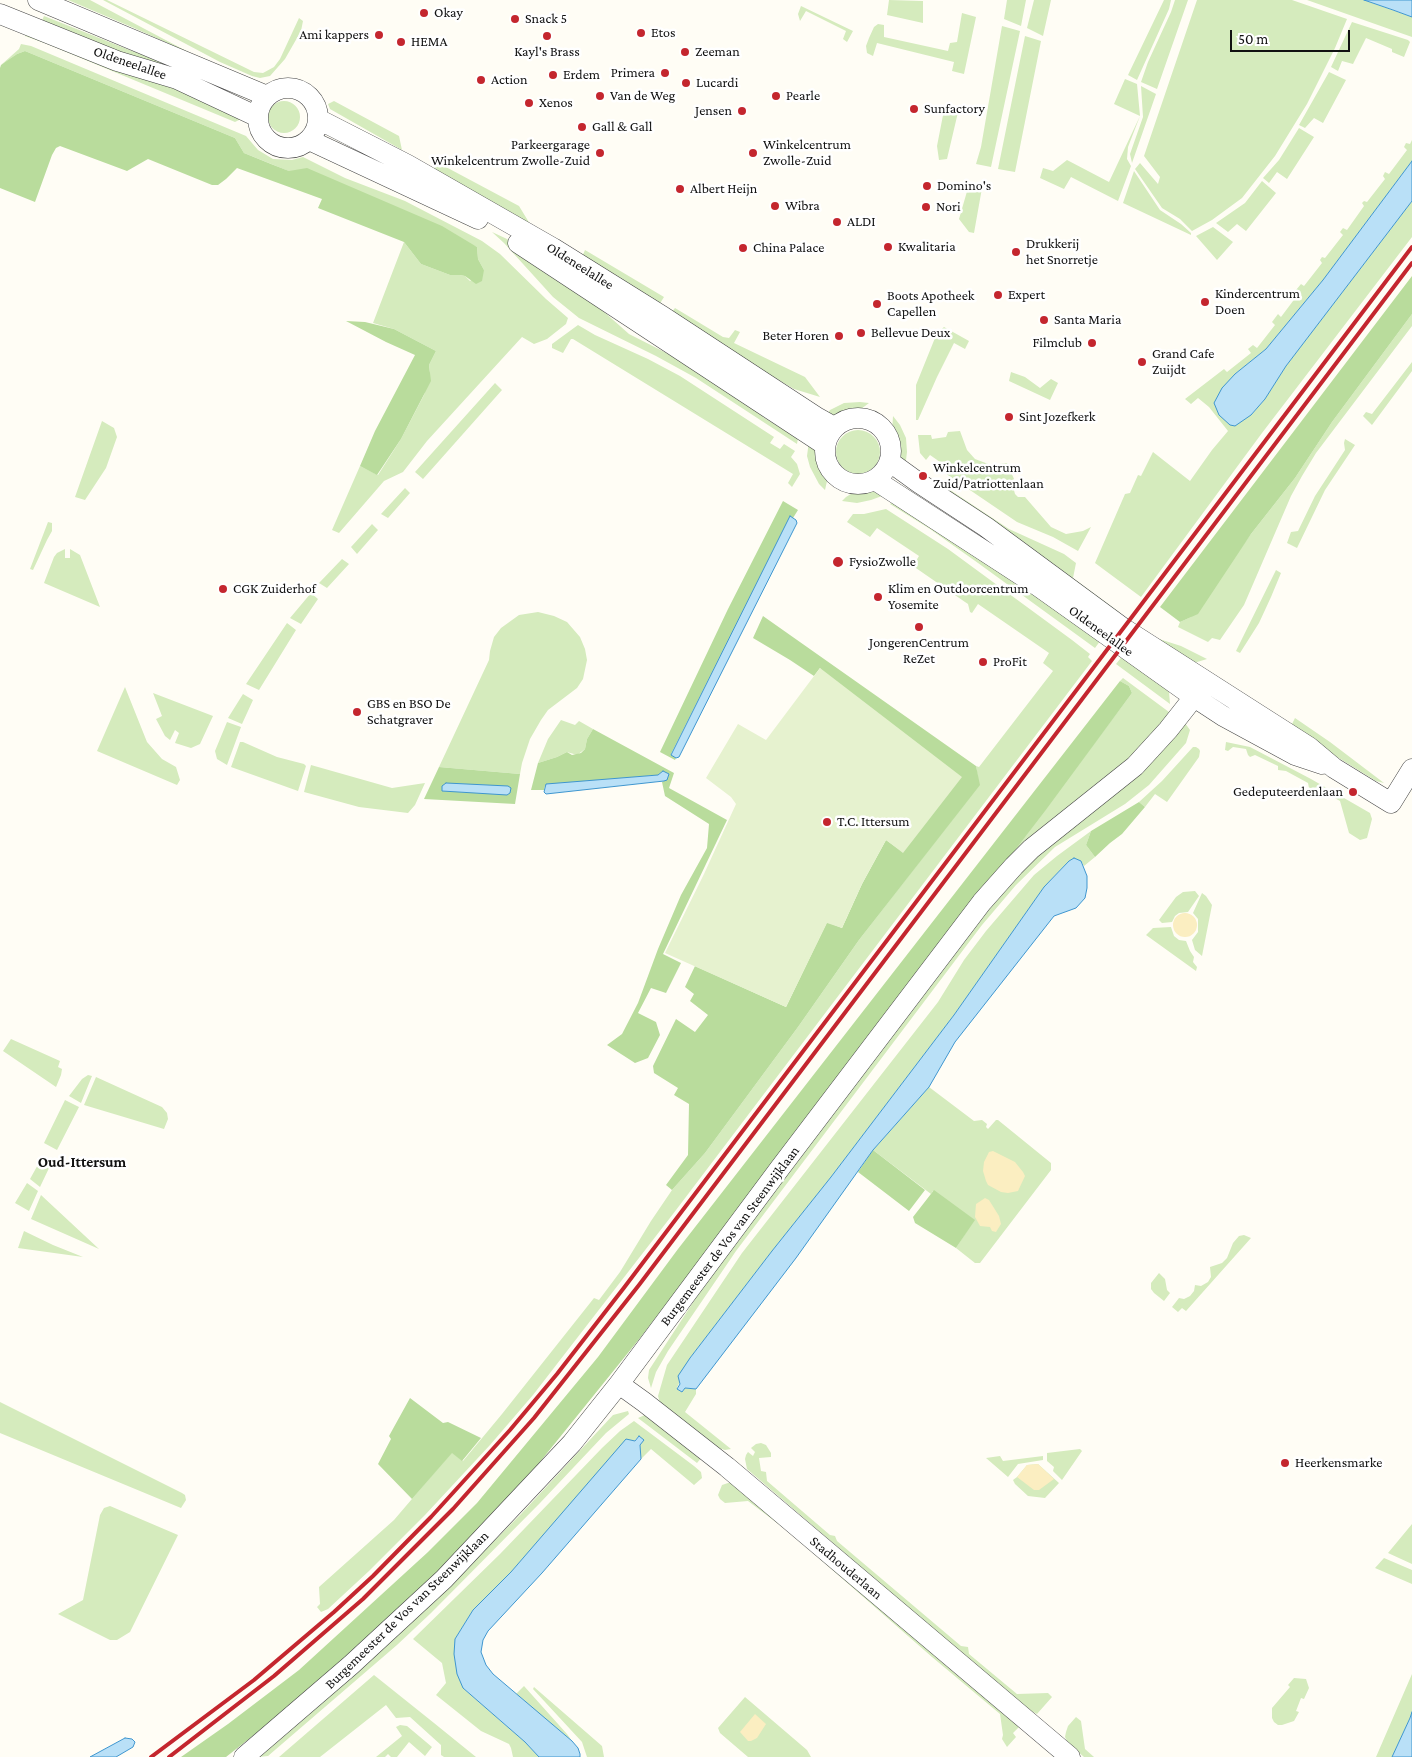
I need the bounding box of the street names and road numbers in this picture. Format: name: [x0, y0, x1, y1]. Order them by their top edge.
street label: Oldeneelallee: [91, 43, 169, 83]
street label: Oldeneelallee: [543, 239, 617, 293]
street label: Oldeneelallee: [1065, 602, 1137, 660]
street label: Burgemeester de Vos van Steenwijklaan: [657, 1143, 803, 1329]
street label: Burgemeester de Vos van Steenwijklaan: [322, 1527, 492, 1693]
street label: Stadhouderlaan: [806, 1533, 886, 1603]

